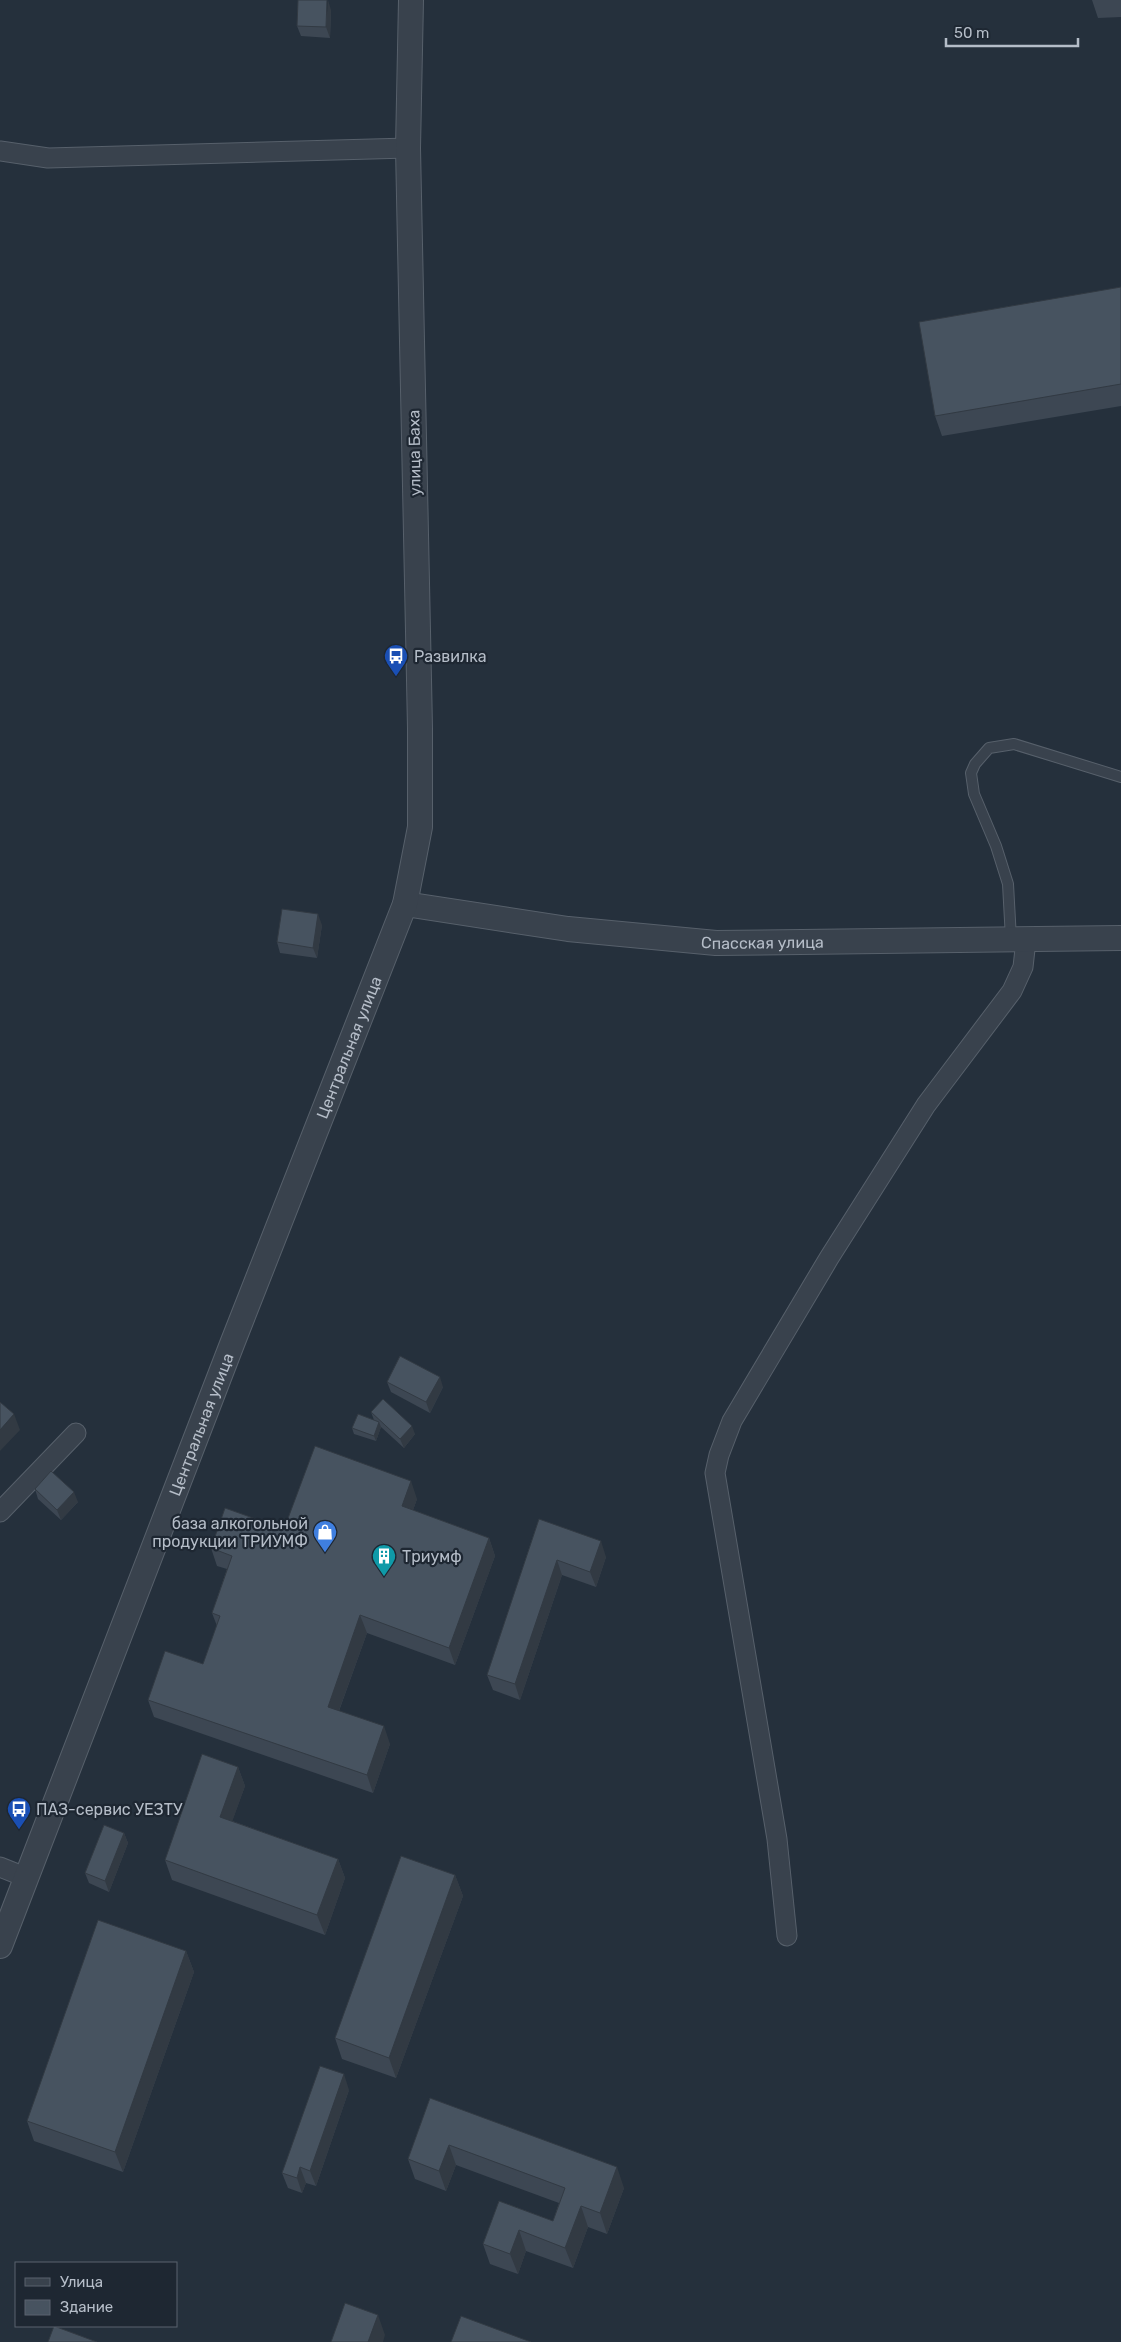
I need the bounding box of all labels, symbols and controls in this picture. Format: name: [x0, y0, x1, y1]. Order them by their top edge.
scale bar: [946, 15, 1078, 47]
text: 50 m: [954, 24, 989, 42]
street label: улица Баха: [404, 410, 425, 496]
bus stop icon: Развилка: [383, 643, 409, 677]
place label: Развилка: [414, 647, 487, 666]
street label: Спасская улица: [700, 933, 824, 953]
street label: Центральная улица: [313, 973, 386, 1121]
street label: Центральная улица: [165, 1350, 238, 1499]
place label: база алкогольной продукции ТРИУМФ: [152, 1514, 308, 1551]
shop icon: база алкогольной продукции ТРИУМФ: [312, 1519, 338, 1553]
building icon: Триумф: [371, 1543, 397, 1577]
place label: Триумф: [402, 1547, 462, 1566]
bus stop icon: ПАЗ-сервис УЕЗТУ: [6, 1796, 32, 1830]
place label: ПАЗ-сервис УЕЗТУ: [36, 1800, 183, 1819]
legend: [15, 2262, 178, 2327]
text: Улица: [60, 2273, 103, 2291]
text: Здание: [60, 2298, 113, 2316]

